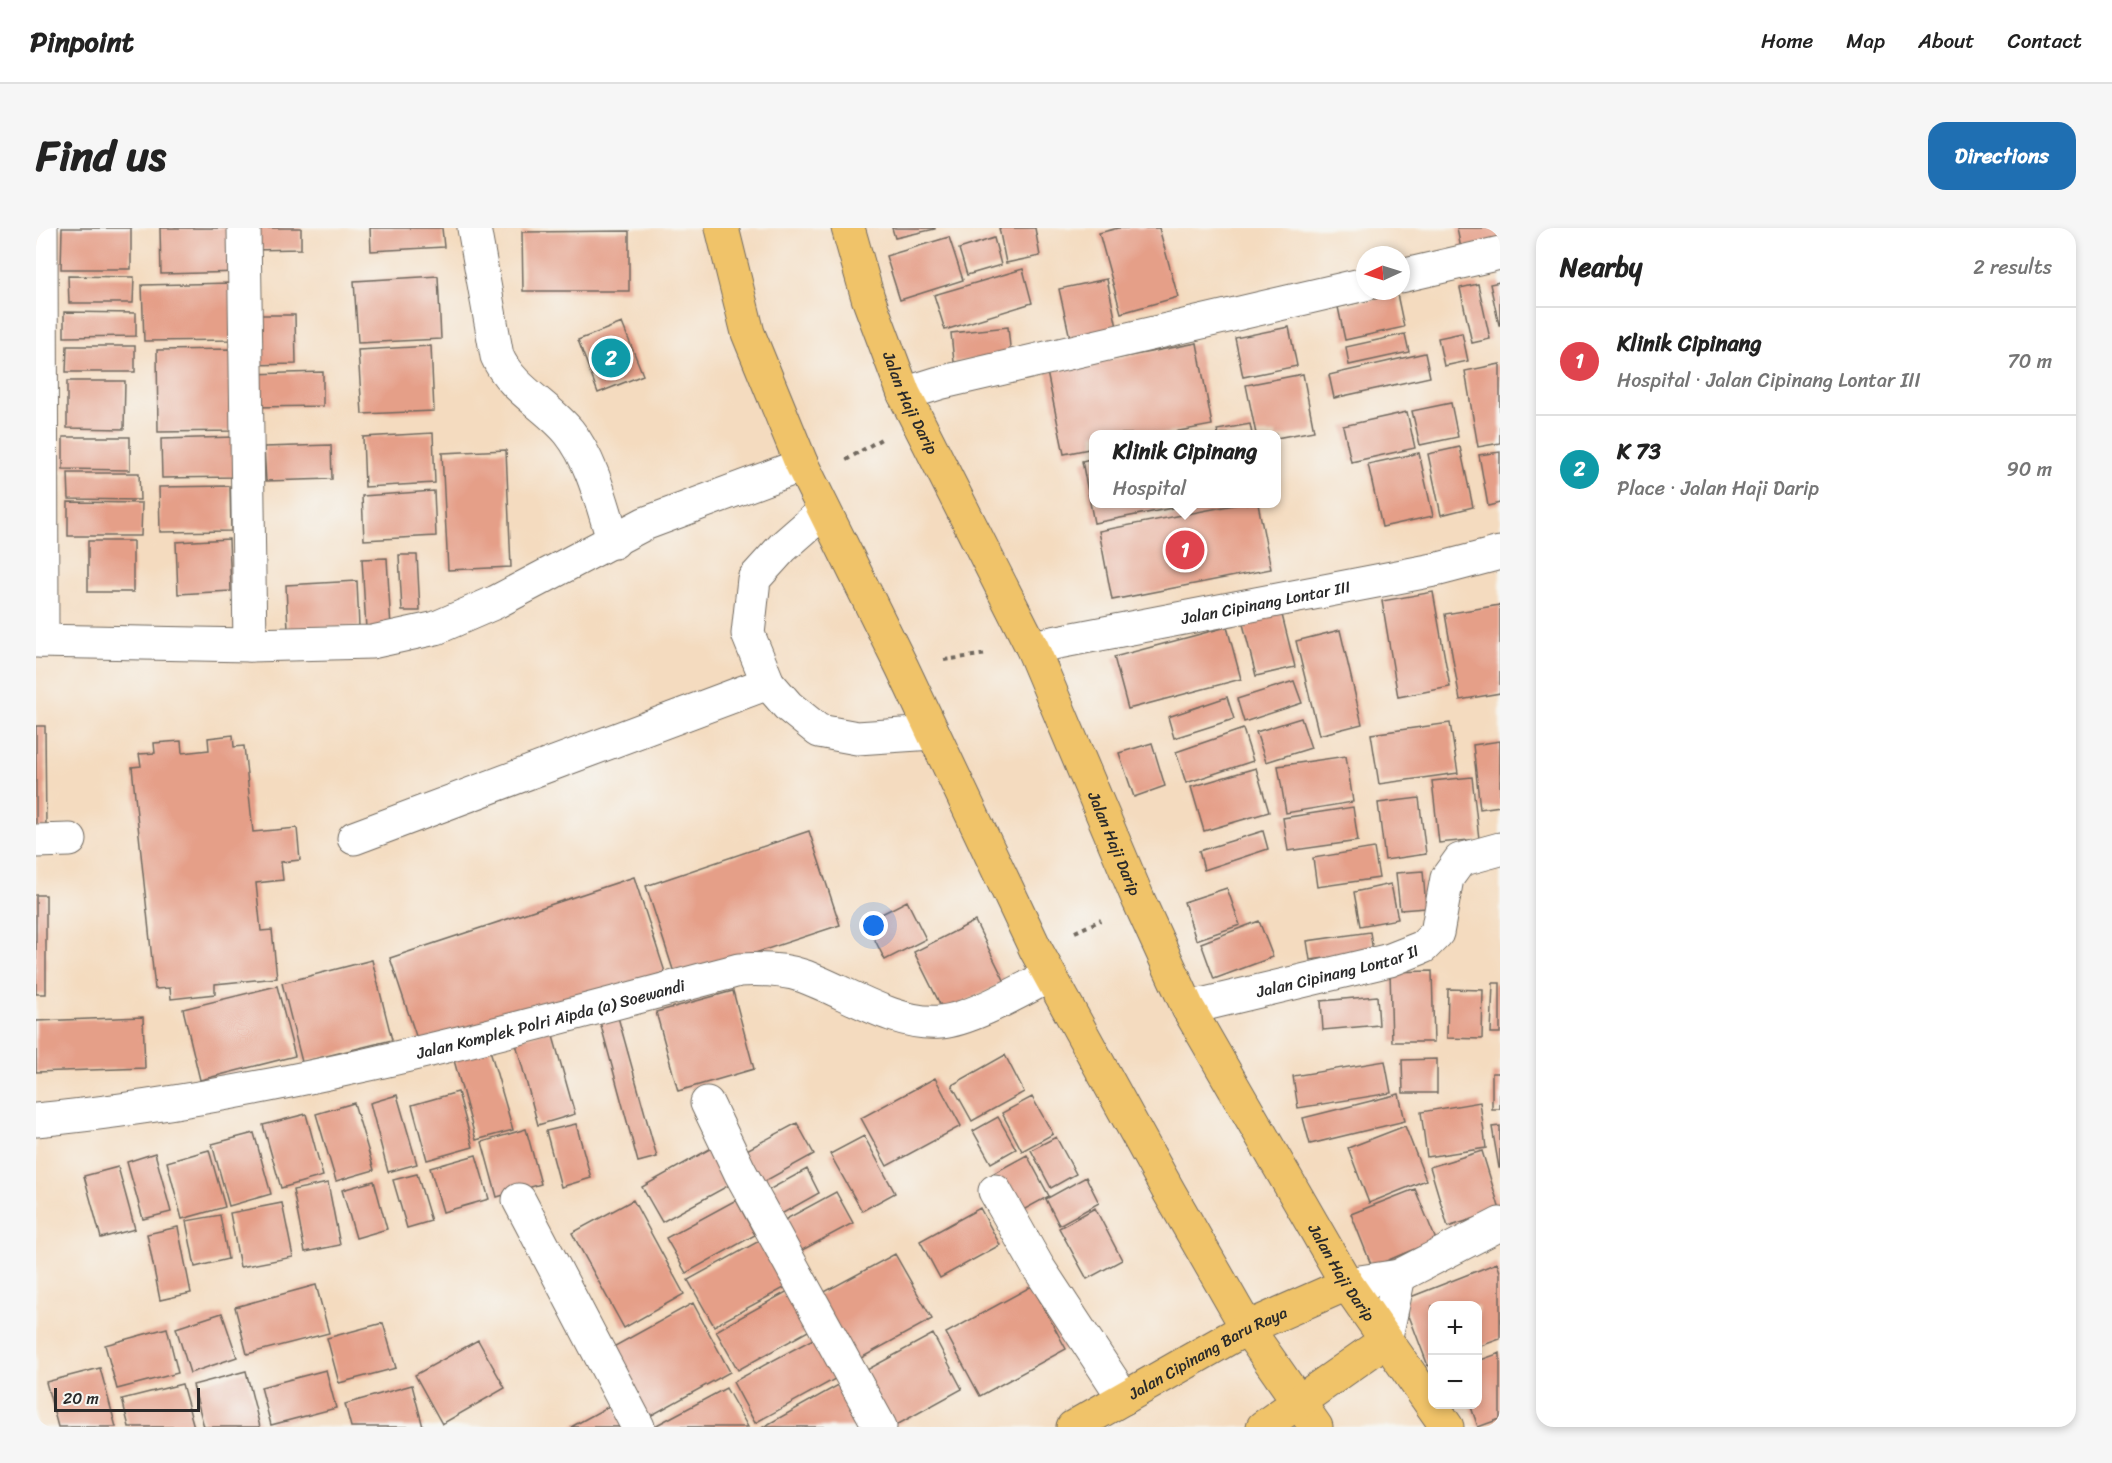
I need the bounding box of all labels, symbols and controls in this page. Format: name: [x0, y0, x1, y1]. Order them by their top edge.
text: Pinpoint: [30, 17, 134, 66]
text: Home: [1761, 22, 1813, 60]
text: Map: [1846, 22, 1885, 60]
text: About: [1918, 22, 1975, 60]
text: Contact: [2008, 22, 2082, 60]
text: Find us: [36, 119, 166, 193]
button: Directions: [1928, 122, 2076, 190]
text: Nearby: [1560, 244, 1642, 290]
north arrow: [1356, 246, 1410, 300]
text: 2 results: [1973, 250, 2052, 285]
text: Klinik Cipinang: [1617, 324, 1762, 363]
pin: 2: [592, 336, 630, 380]
text: 1: [1575, 344, 1584, 379]
text: 70 m: [2007, 344, 2052, 379]
street label: Jalan Haji Darip: [874, 346, 947, 460]
text: Hospital · Jalan Cipinang Lontar III: [1617, 363, 1921, 398]
popup: [1089, 430, 1281, 508]
text: Klinik Cipinang: [1113, 432, 1257, 471]
text: K 73: [1617, 432, 1661, 471]
text: 2: [1574, 452, 1585, 487]
text: 90 m: [2007, 452, 2052, 487]
text: Hospital: [1113, 471, 1186, 506]
text: Place · Jalan Haji Darip: [1617, 471, 1819, 506]
pin: 1: [1166, 528, 1204, 572]
street label: Jalan Cipinang Lontar III: [1178, 572, 1353, 633]
street label: Jalan Haji Darip: [1079, 786, 1149, 901]
your location: [859, 911, 888, 940]
street label: Jalan Cipinang Lontar II: [1252, 936, 1423, 1007]
street label: Jalan Komplek Polri Aipda (a) Soewandi: [413, 971, 689, 1068]
street label: Jalan Haji Darip: [1300, 1217, 1383, 1328]
street label: Jalan Cipinang Baru Raya: [1122, 1298, 1292, 1408]
map controls: [1428, 1301, 1482, 1409]
button: +: [1428, 1301, 1482, 1355]
button: −: [1428, 1355, 1482, 1409]
text: 20 m: [63, 1384, 99, 1413]
scale bar: [54, 1385, 200, 1412]

